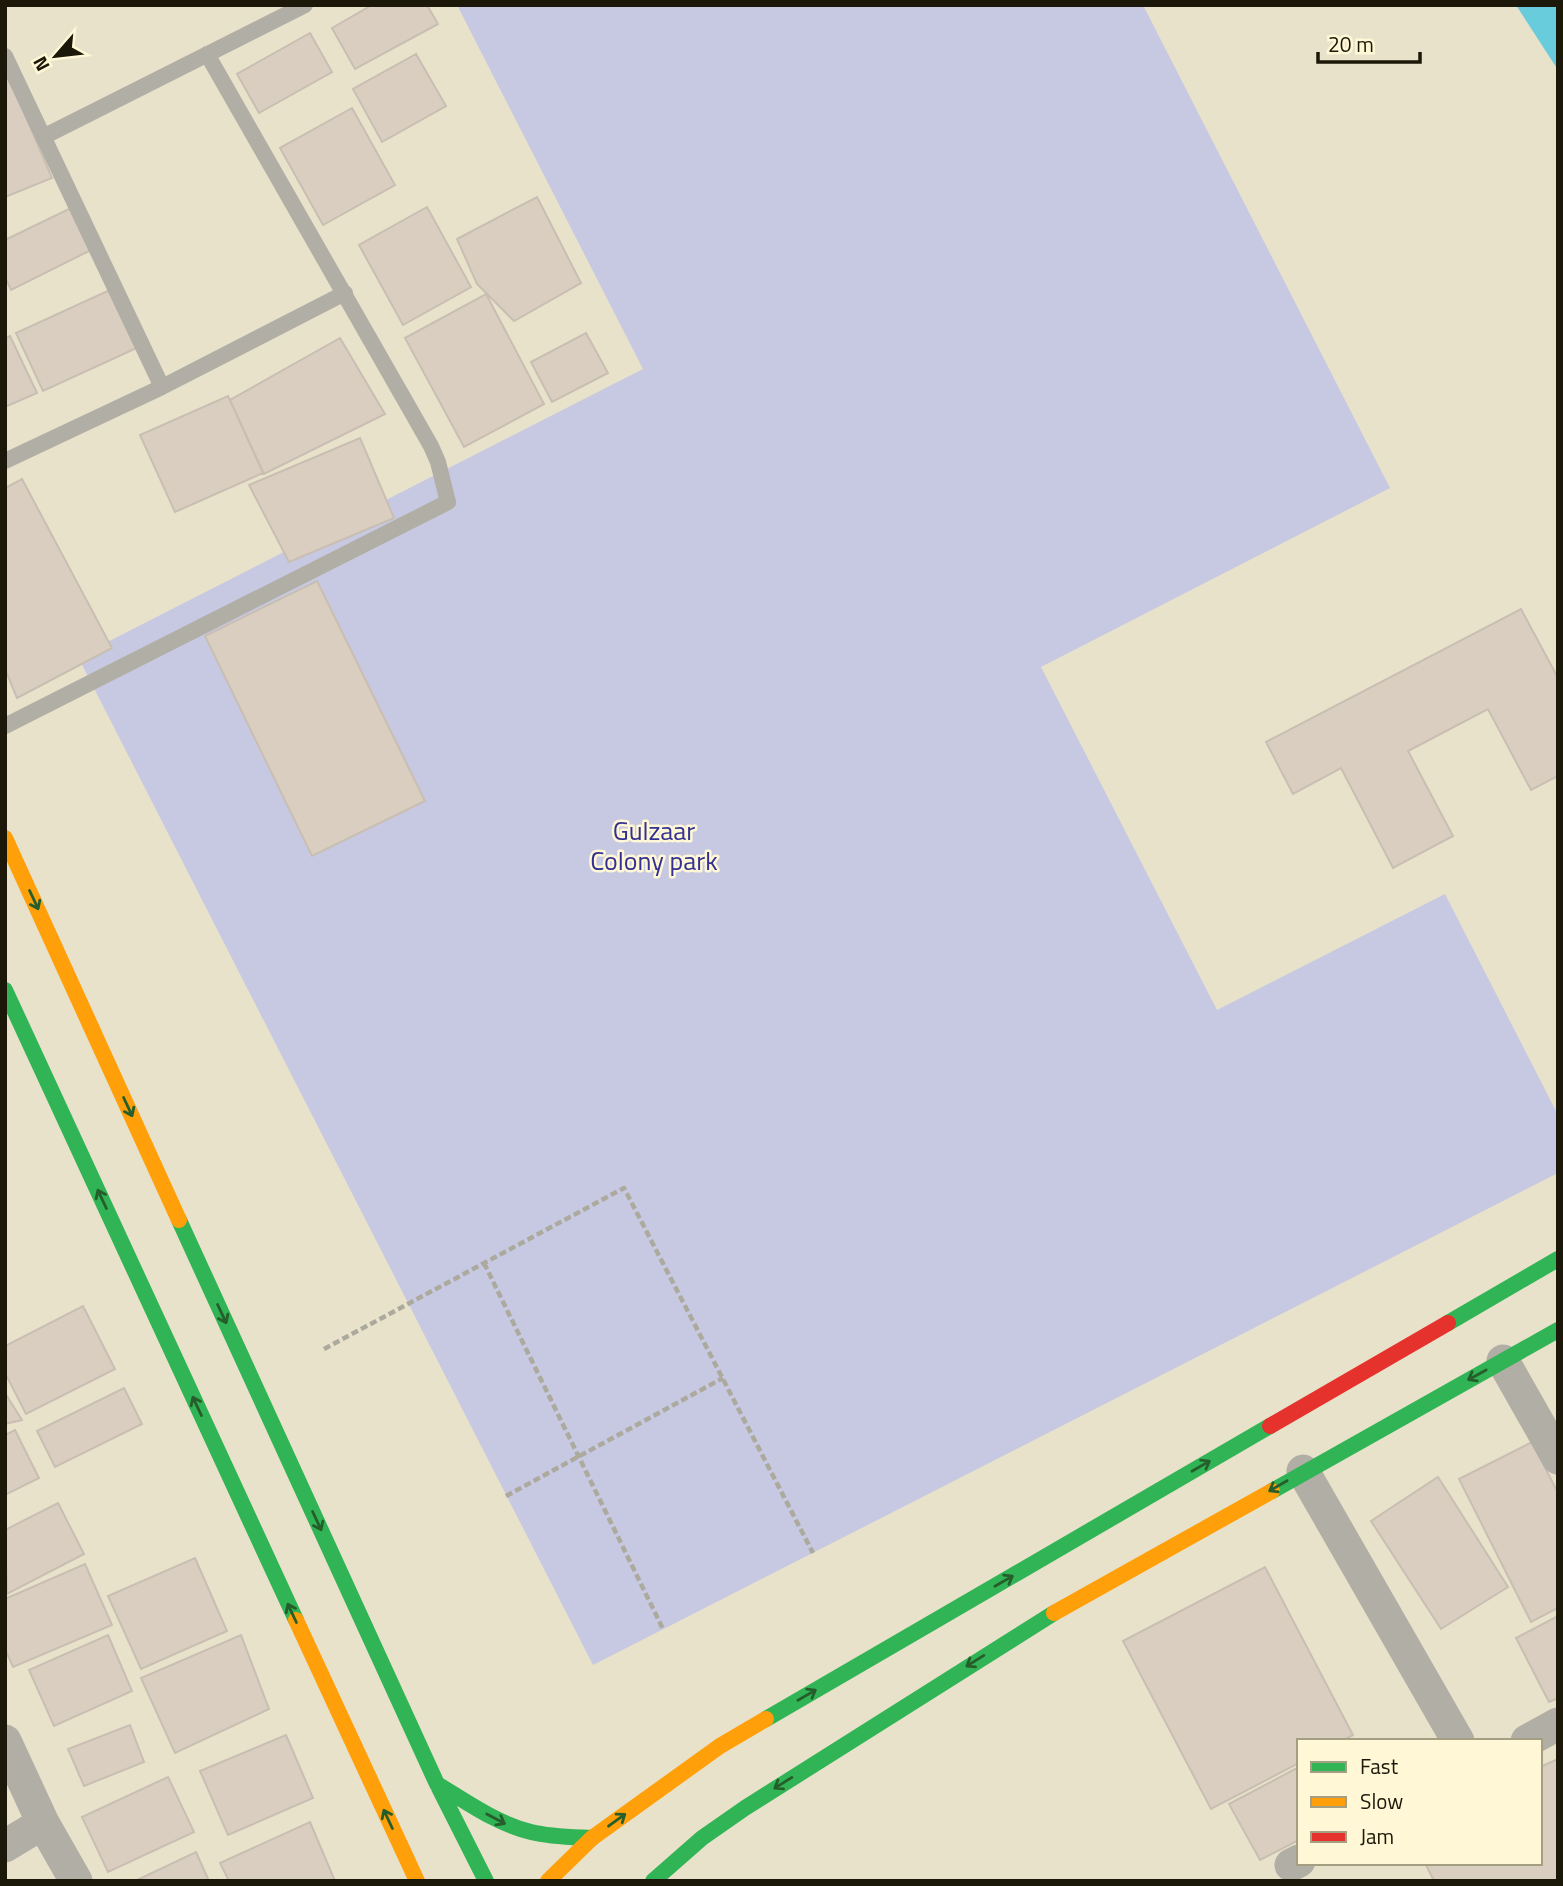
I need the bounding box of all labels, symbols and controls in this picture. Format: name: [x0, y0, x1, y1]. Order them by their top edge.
north arrow: [21, 21, 91, 91]
scale bar: [1318, 21, 1420, 65]
text: 20 m: [1328, 28, 1374, 60]
text: N: [25, 52, 56, 77]
park label: Gulzaar Colony park: [590, 811, 718, 880]
one-way arrow: [27, 889, 41, 910]
one-way arrow: [122, 1096, 135, 1117]
one-way arrow: [94, 1189, 107, 1210]
one-way arrow: [216, 1303, 229, 1324]
one-way arrow: [1467, 1369, 1488, 1382]
one-way arrow: [190, 1396, 203, 1417]
one-way arrow: [1190, 1459, 1210, 1473]
one-way arrow: [1268, 1480, 1289, 1493]
one-way arrow: [311, 1510, 324, 1531]
one-way arrow: [993, 1574, 1013, 1588]
one-way arrow: [285, 1603, 298, 1624]
one-way arrow: [966, 1655, 986, 1669]
one-way arrow: [797, 1688, 817, 1702]
legend: [1297, 1739, 1542, 1865]
text: Fast: [1360, 1750, 1399, 1782]
one-way arrow: [774, 1777, 794, 1791]
text: Slow: [1360, 1785, 1403, 1817]
one-way arrow: [381, 1809, 394, 1830]
one-way arrow: [485, 1812, 505, 1826]
one-way arrow: [607, 1813, 626, 1827]
text: Jam: [1360, 1820, 1394, 1852]

